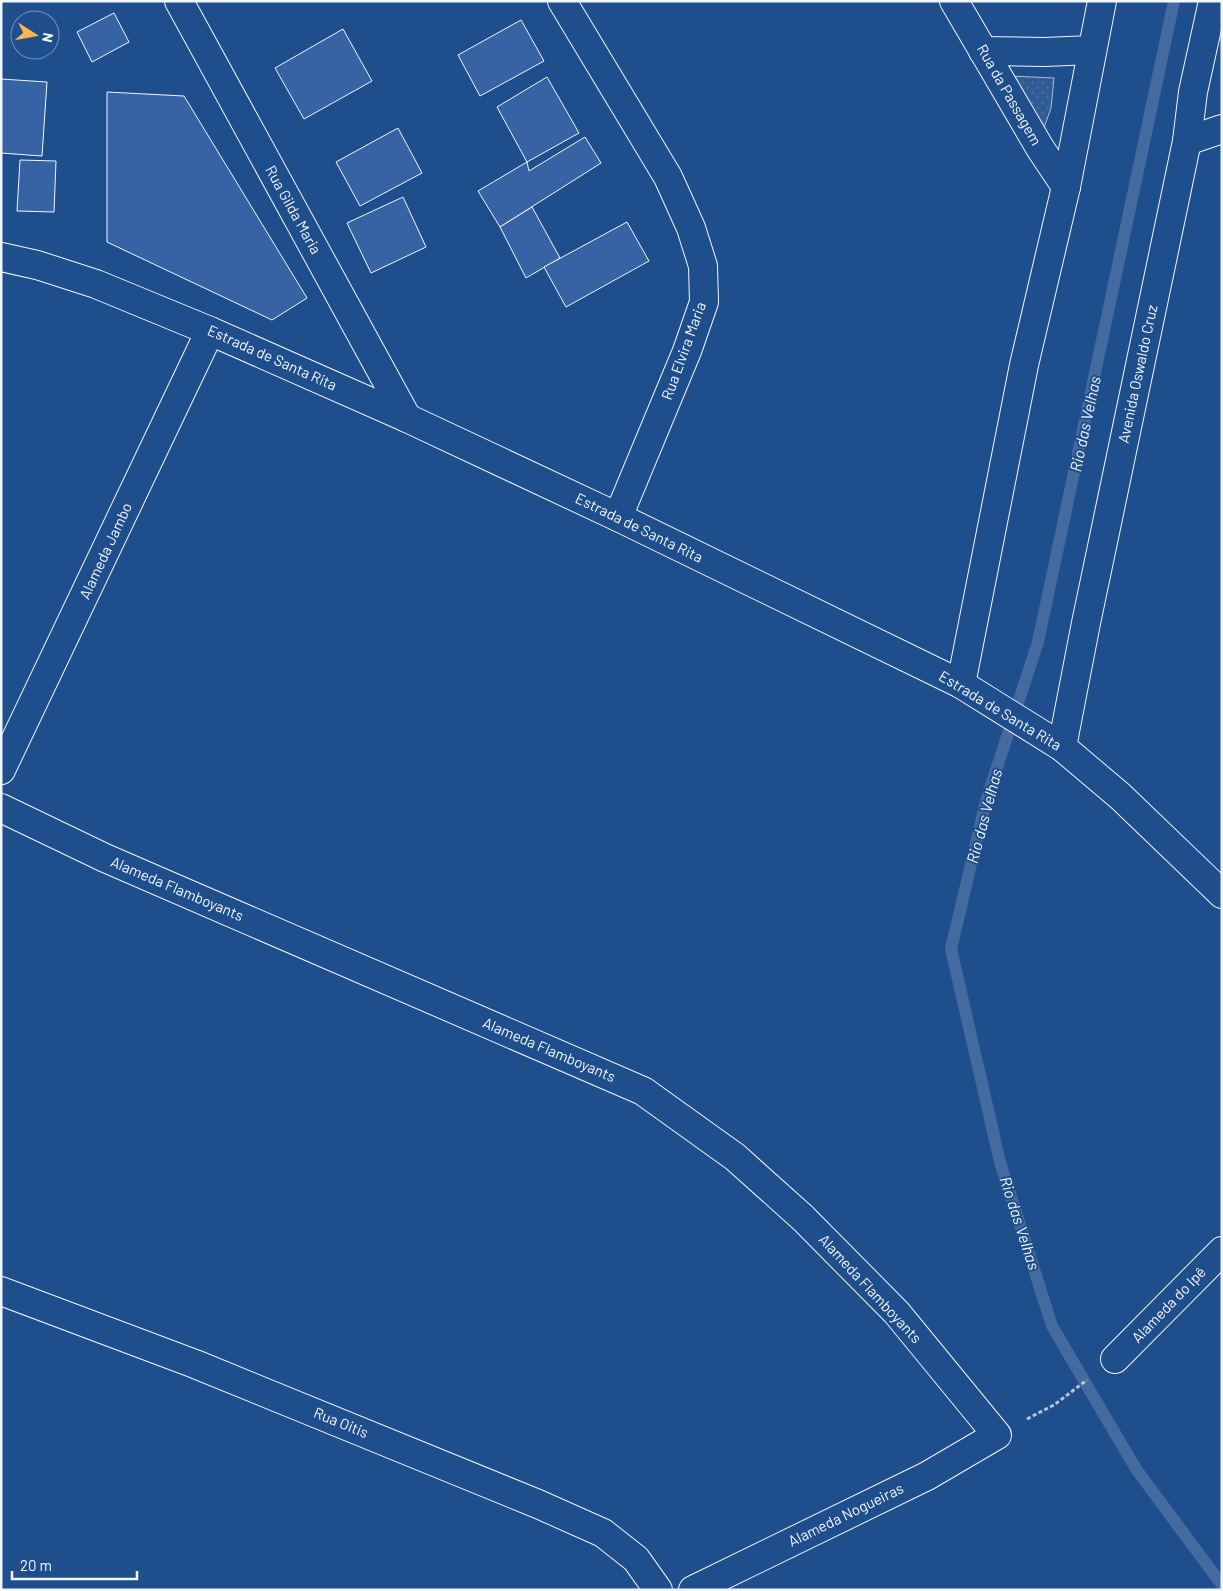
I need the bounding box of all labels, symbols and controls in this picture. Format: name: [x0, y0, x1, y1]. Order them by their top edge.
north arrow: [10, 10, 60, 60]
text: N: [39, 31, 57, 44]
street label: Rua da Passagem: [974, 41, 1046, 148]
street label: Rua Gilda Maria: [262, 162, 326, 257]
street label: Rua Elvira Maria: [657, 299, 709, 402]
street label: Avenida Oswaldo Cruz: [1114, 303, 1161, 445]
street label: Estrada de Santa Rita: [205, 320, 340, 394]
water label: Rio das Velhas: [1065, 374, 1104, 473]
street label: Estrada de Santa Rita: [573, 488, 706, 566]
street label: Alameda Jambo: [75, 499, 135, 602]
street label: Estrada de Santa Rita: [936, 666, 1065, 754]
water label: Rio das Velhas: [962, 766, 1005, 865]
street label: Alameda Flamboyants: [108, 852, 247, 924]
street label: Alameda Flamboyants: [480, 1013, 619, 1085]
water label: Rio das Velhas: [996, 1174, 1045, 1272]
street label: Alameda Flamboyants: [816, 1230, 926, 1347]
street label: Alameda do Ipê: [1127, 1263, 1209, 1346]
street label: Rua Oitis: [311, 1403, 371, 1441]
street label: Alameda Nogueiras: [785, 1478, 906, 1550]
scale bar: [12, 1548, 138, 1580]
text: 20 m: [20, 1556, 52, 1574]

